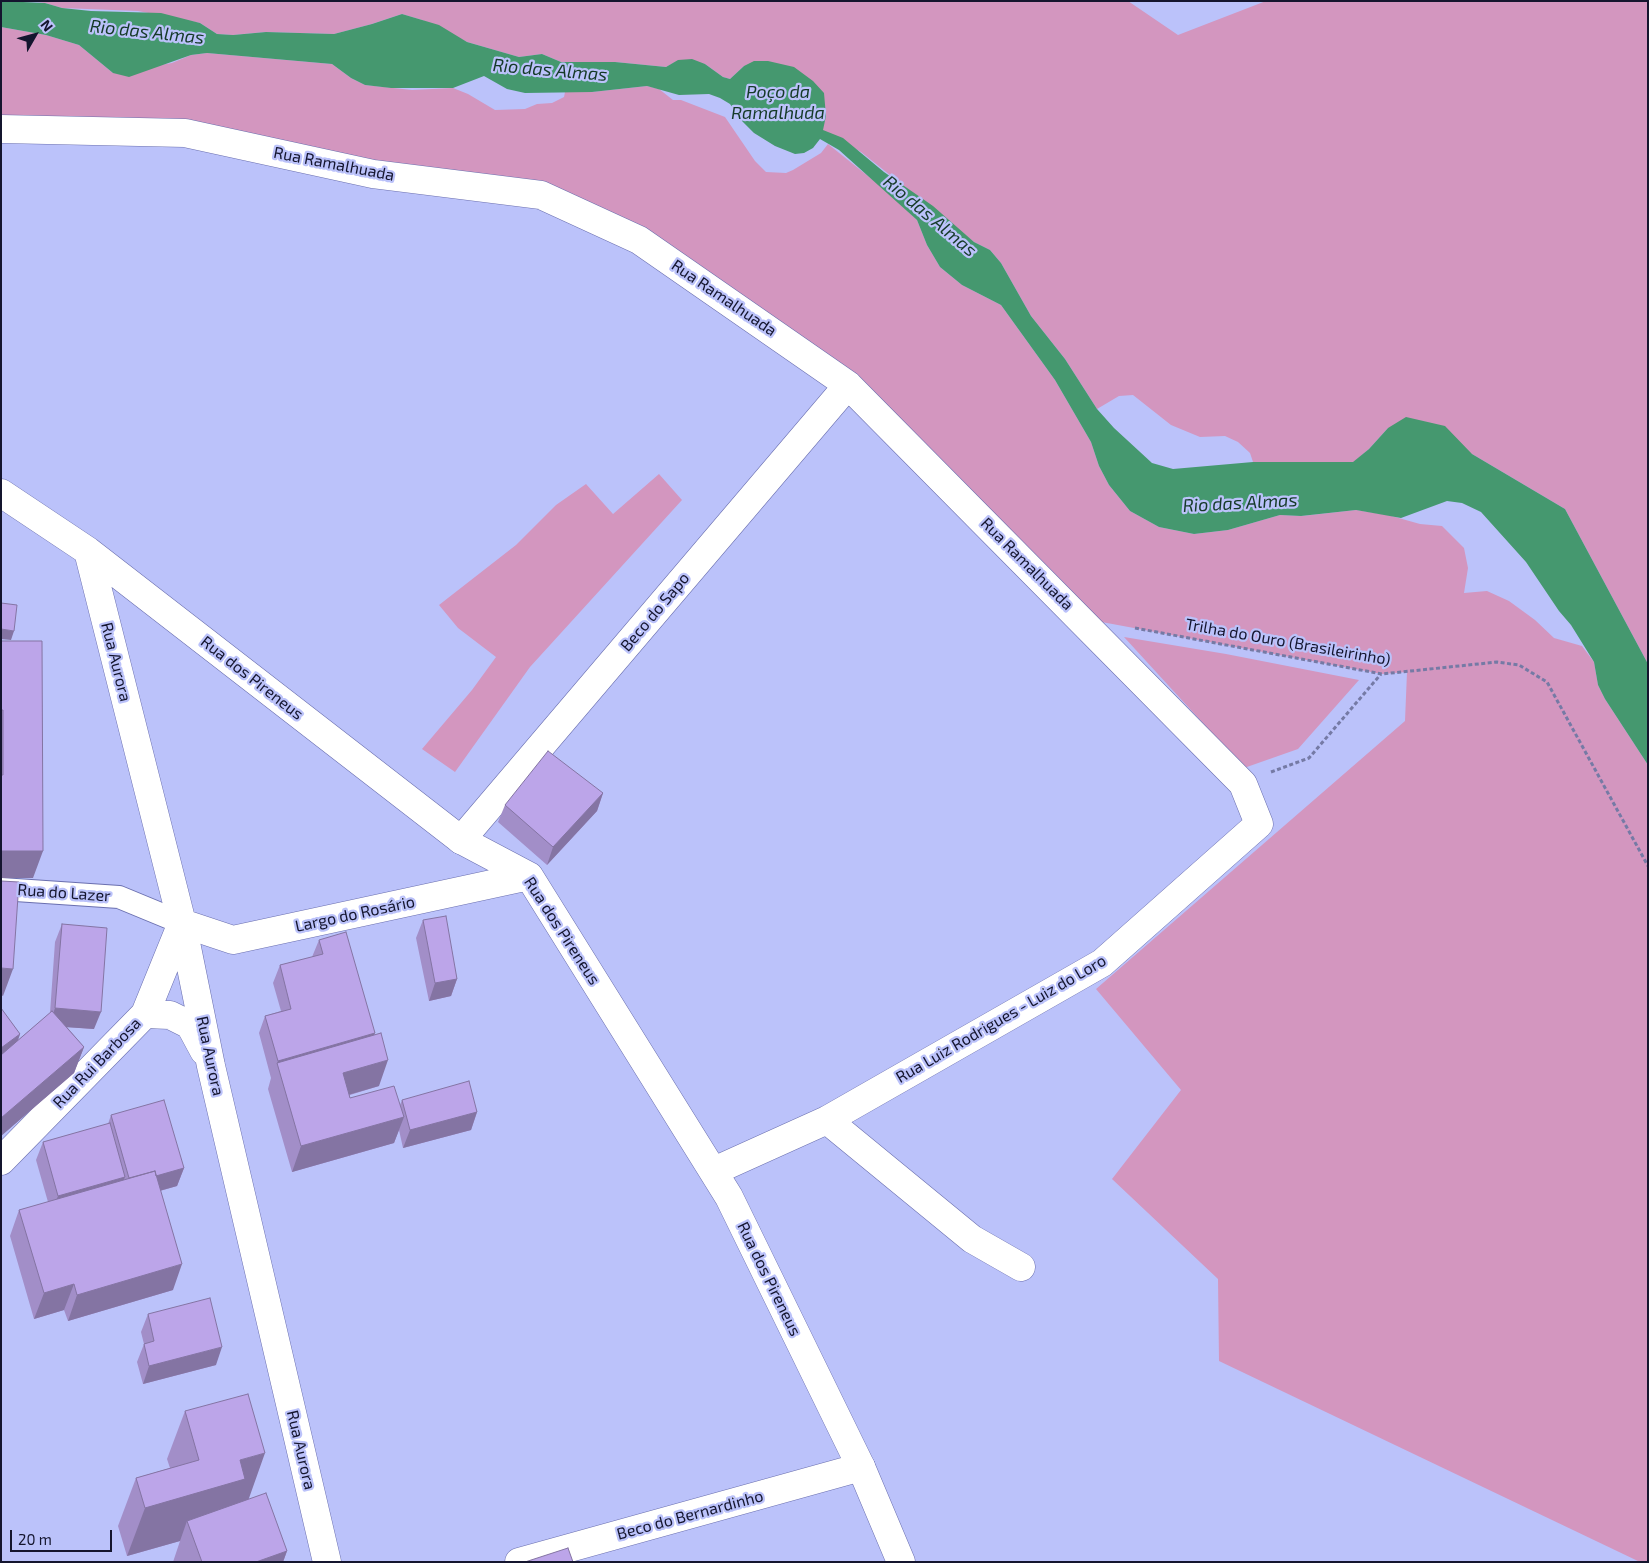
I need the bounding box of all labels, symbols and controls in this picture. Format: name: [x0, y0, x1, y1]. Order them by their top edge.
north arrow: [10, 10, 60, 60]
water label: Rio das Almas: [89, 15, 205, 49]
text: N: [37, 16, 57, 35]
water label: Rio das Almas: [492, 54, 608, 86]
water label: Poço da Ramalhuda: [731, 81, 825, 124]
street label: Rua Ramalhuada: [272, 143, 396, 185]
water label: Rio das Almas: [879, 171, 981, 261]
street label: Rua Ramalhuada: [668, 256, 780, 340]
water label: Rio das Almas: [1182, 489, 1298, 517]
street label: Rua Ramalhuada: [977, 514, 1077, 614]
street label: Beco do Sapo: [617, 569, 693, 655]
street label: Trilha do Ouro (Brasileirinho): [1184, 614, 1392, 670]
street label: Rua Aurora: [97, 620, 135, 704]
street label: Rua dos Pireneus: [197, 632, 307, 724]
street label: Rua dos Pireneus: [520, 873, 604, 989]
street label: Rua do Lazer: [17, 880, 111, 906]
street label: Largo do Rosário: [293, 892, 417, 936]
street label: Rua Luiz Rodrigues - Luiz do Loro: [893, 951, 1109, 1087]
street label: Rua Rui Barbosa: [49, 1014, 145, 1112]
street label: Rua Aurora: [192, 1014, 228, 1098]
street label: Rua dos Pireneus: [733, 1219, 805, 1339]
street label: Rua Aurora: [283, 1408, 319, 1492]
street label: Beco do Bernardinho: [615, 1486, 765, 1544]
scale bar: [12, 1520, 115, 1552]
text: 20 m: [18, 1530, 52, 1548]

